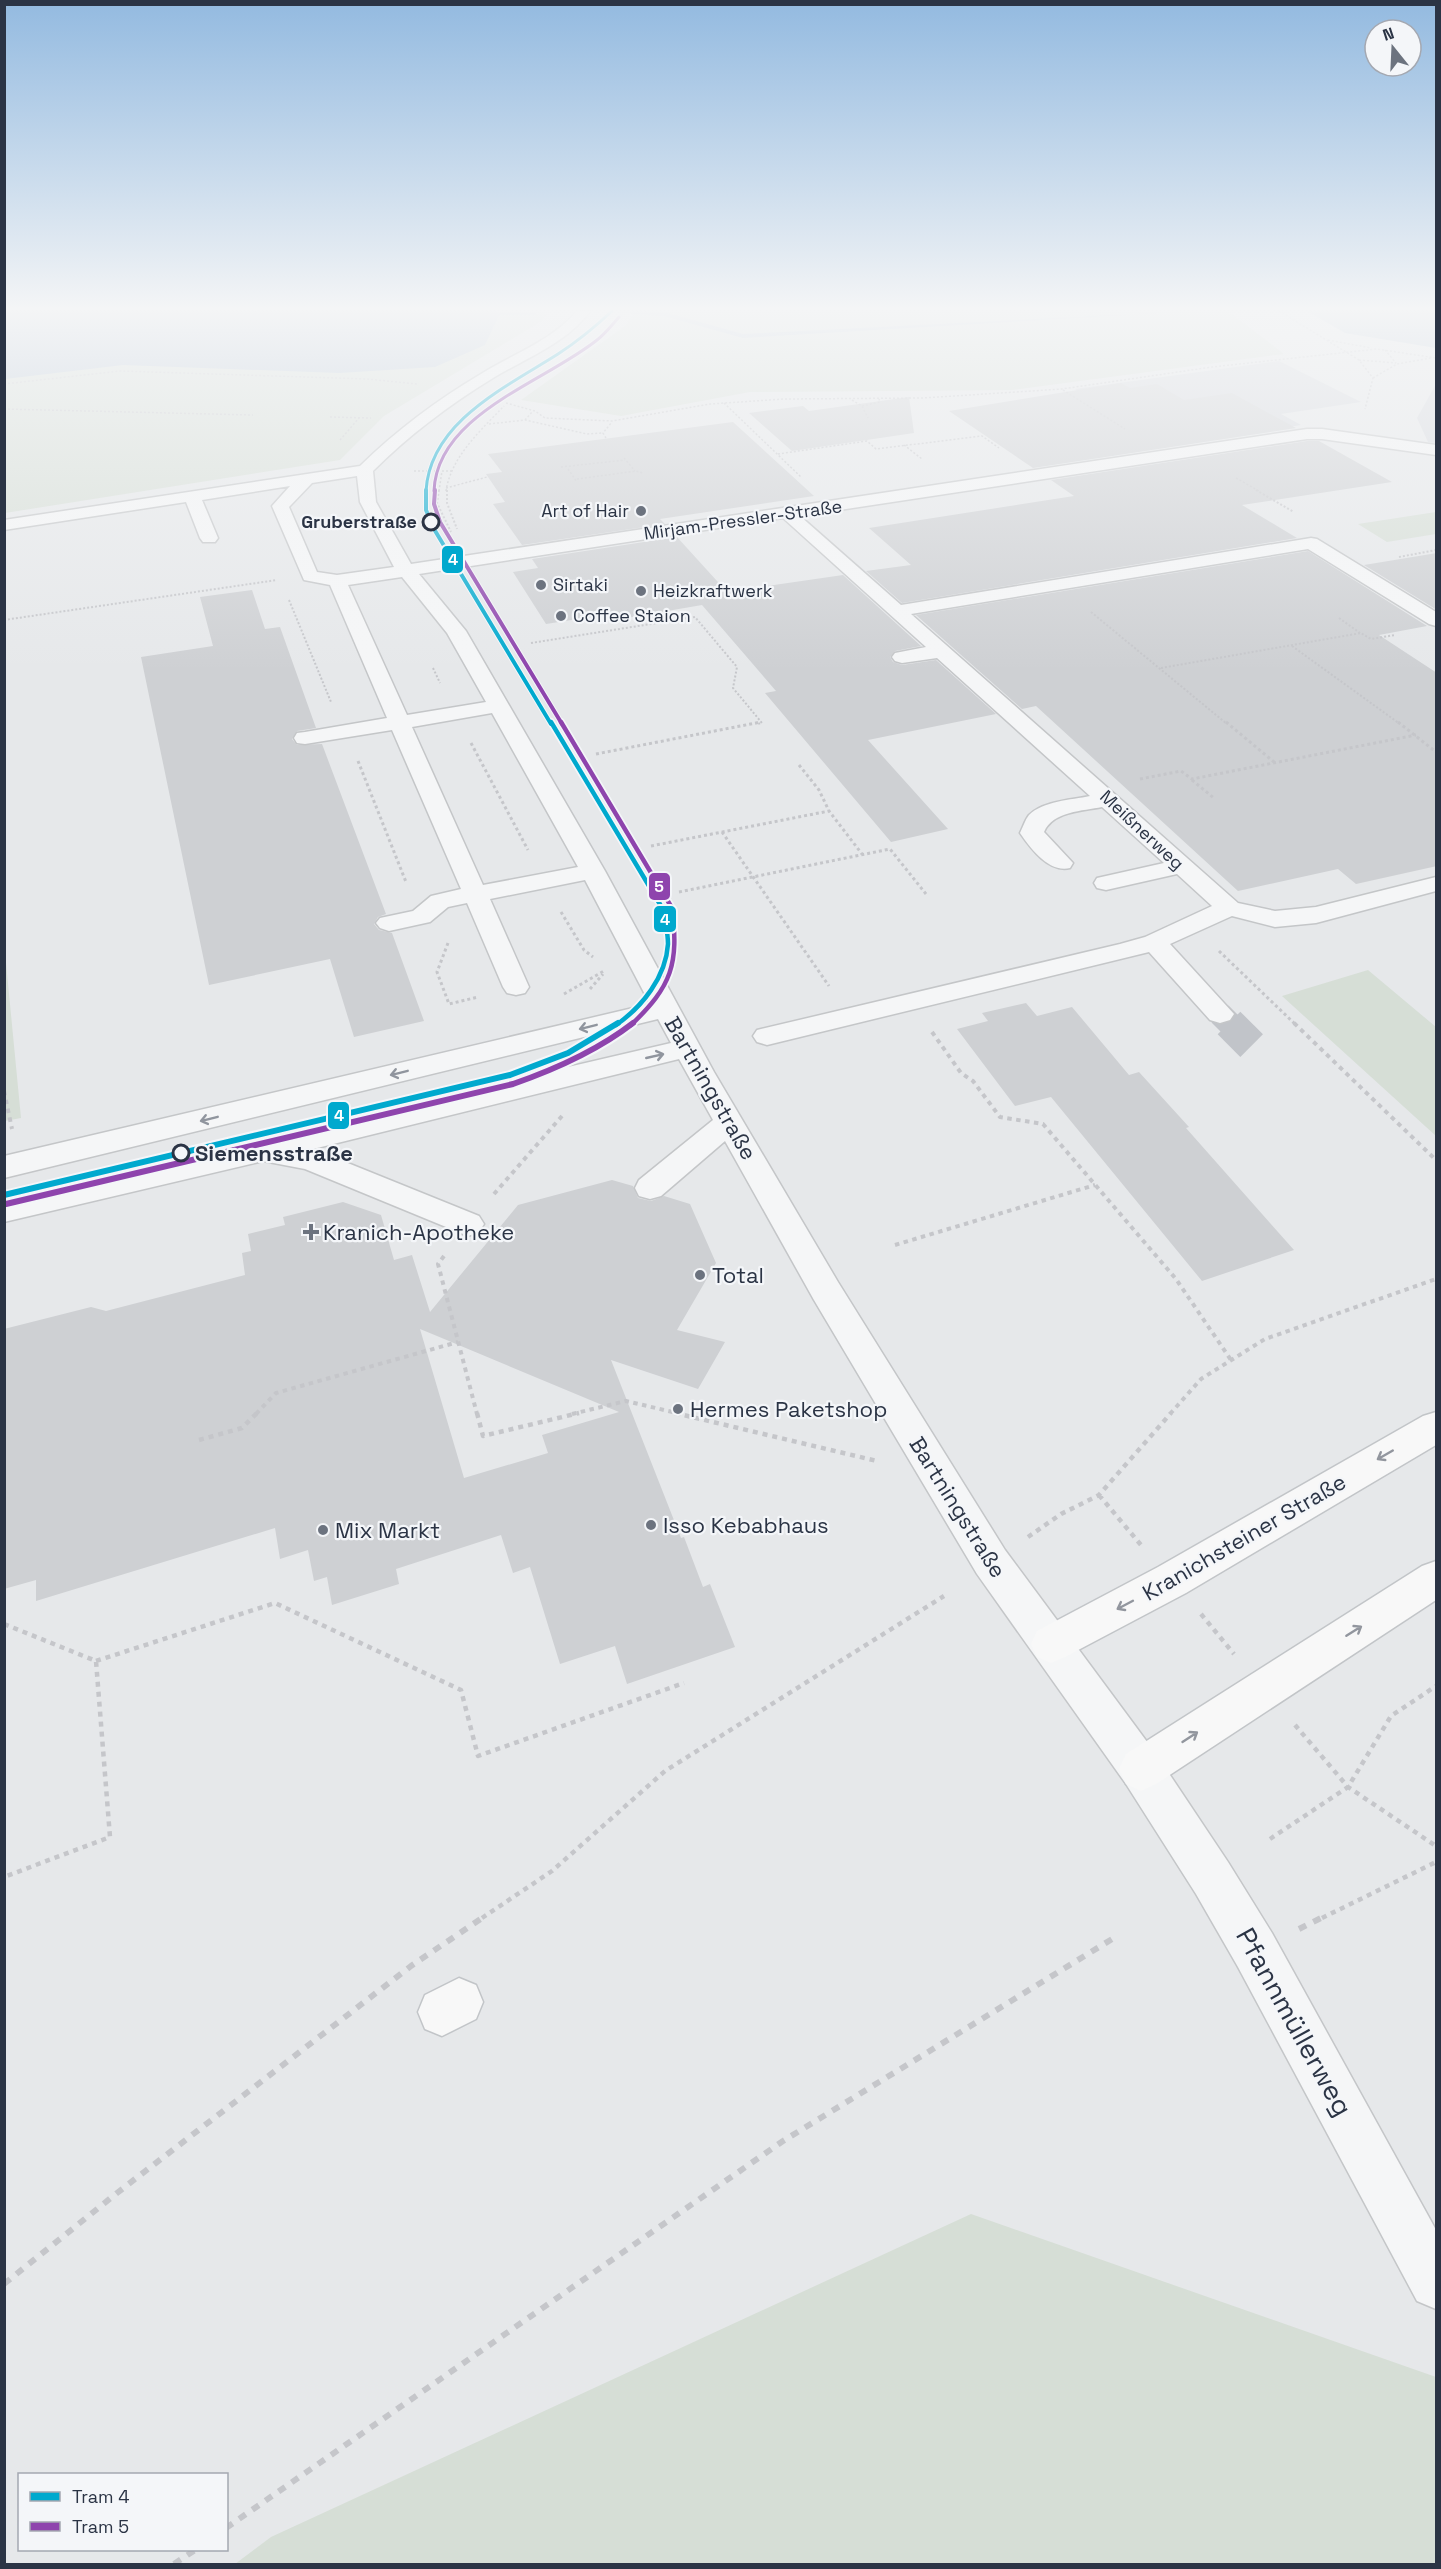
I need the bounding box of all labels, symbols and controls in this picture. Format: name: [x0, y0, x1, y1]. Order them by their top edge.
north arrow: [1363, 18, 1423, 78]
text: N: [1380, 23, 1397, 46]
street label: Mirjam-Pressler-Straße: [642, 494, 844, 545]
place label: Art of Hair: [541, 499, 629, 522]
marker: Art of Hair: [634, 504, 648, 518]
place label: Gruberstraße: [301, 510, 417, 533]
marker: Gruberstraße: [422, 513, 440, 531]
line badge: 4: [441, 545, 464, 574]
text: 4: [448, 549, 458, 570]
place label: Sirtaki: [553, 573, 608, 596]
marker: Sirtaki: [534, 578, 548, 592]
place label: Heizkraftwerk: [653, 579, 773, 602]
marker: Heizkraftwerk: [634, 584, 648, 598]
place label: Coffee Staion: [573, 604, 691, 627]
marker: Coffee Staion: [554, 609, 568, 623]
street label: Meißnerweg: [1095, 785, 1189, 874]
line badge: 5: [648, 872, 671, 901]
text: 5: [654, 876, 664, 897]
line badge: 4: [653, 905, 677, 933]
text: 4: [660, 909, 670, 930]
street label: Bartningstraße: [659, 1011, 763, 1165]
one-way arrow: [579, 1021, 598, 1033]
one-way arrow: [645, 1050, 664, 1061]
one-way arrow: [390, 1068, 409, 1080]
line badge: 4: [327, 1101, 350, 1130]
text: 4: [334, 1105, 344, 1126]
one-way arrow: [200, 1113, 219, 1125]
place label: Siemensstraße: [195, 1139, 353, 1167]
marker: Siemensstraße: [172, 1144, 190, 1162]
place label: Kranich-Apotheke: [323, 1218, 514, 1246]
marker: Kranich-Apotheke: [304, 1225, 318, 1239]
place label: Total: [712, 1261, 764, 1289]
marker: Total: [693, 1268, 707, 1282]
place label: Hermes Paketshop: [690, 1395, 887, 1423]
marker: Hermes Paketshop: [671, 1402, 685, 1416]
street label: Bartningstraße: [903, 1431, 1013, 1583]
one-way arrow: [1377, 1450, 1394, 1462]
street label: Kranichsteiner Straße: [1137, 1467, 1351, 1607]
place label: Isso Kebabhaus: [663, 1511, 829, 1539]
place label: Mix Markt: [335, 1516, 440, 1544]
marker: Isso Kebabhaus: [644, 1518, 658, 1532]
marker: Mix Markt: [316, 1523, 330, 1537]
one-way arrow: [1117, 1599, 1134, 1611]
one-way arrow: [1345, 1625, 1362, 1637]
one-way arrow: [1181, 1731, 1198, 1743]
street label: Pfannmüllerweg: [1228, 1921, 1361, 2122]
legend: [18, 2473, 228, 2551]
text: Tram 4: [72, 2485, 129, 2508]
text: Tram 5: [72, 2515, 129, 2538]

